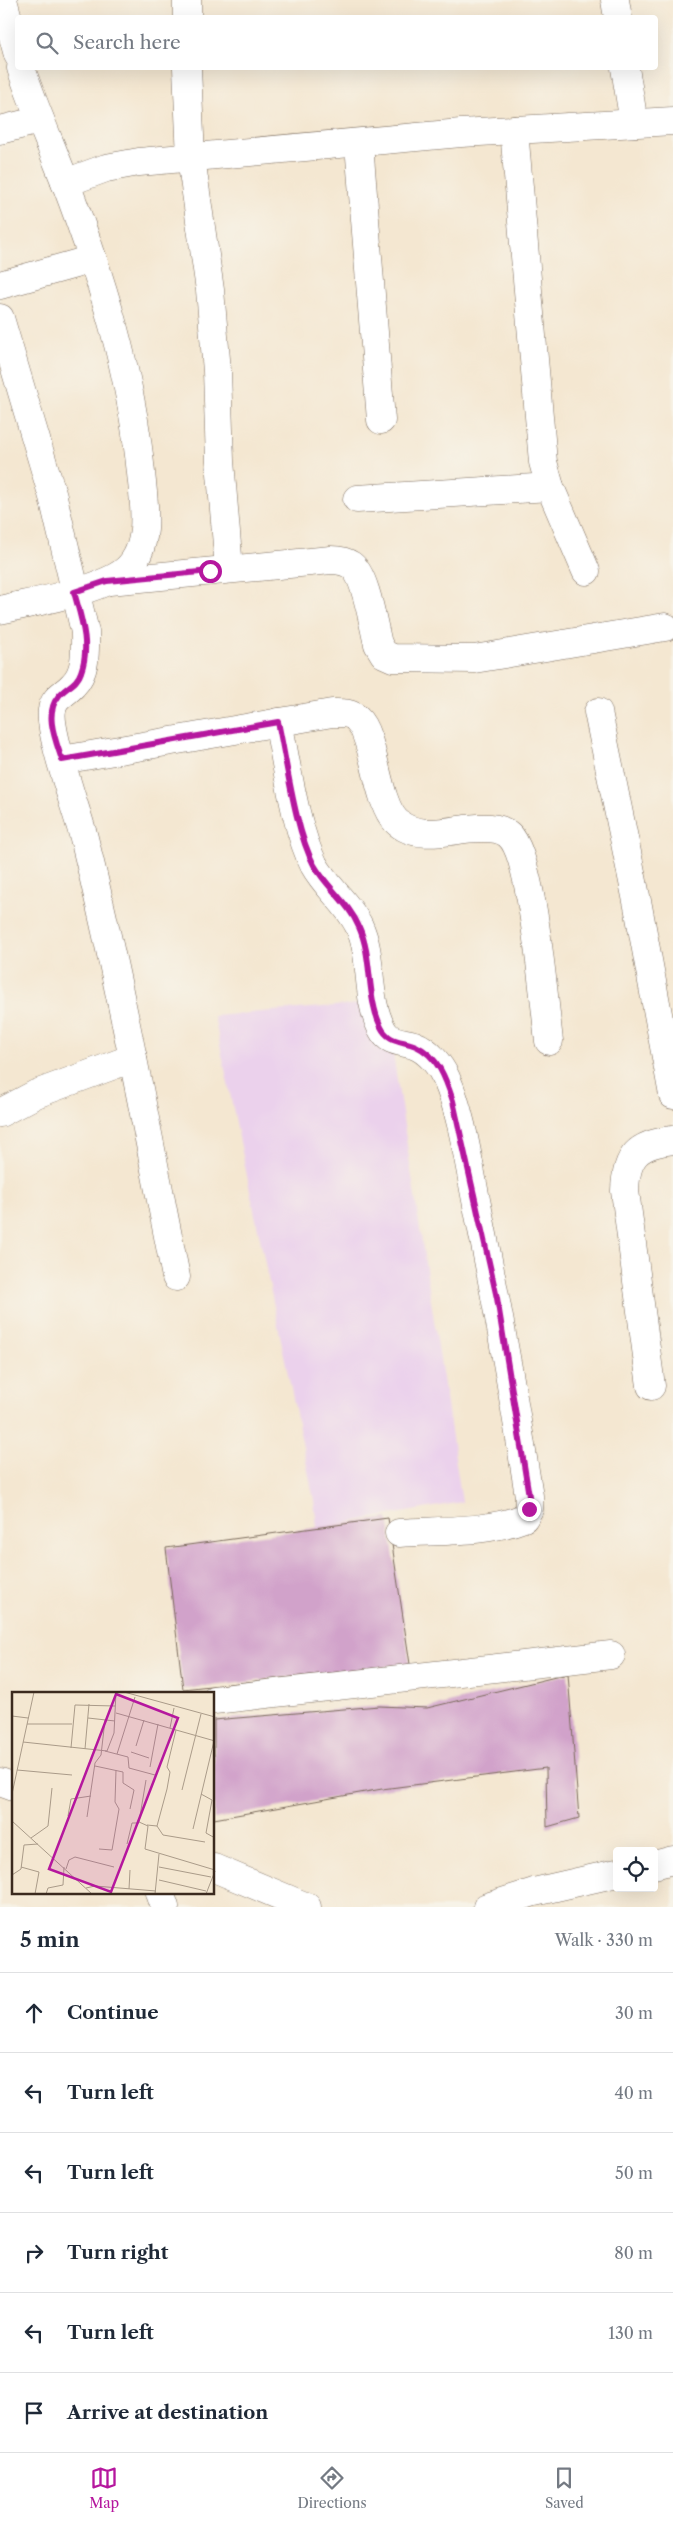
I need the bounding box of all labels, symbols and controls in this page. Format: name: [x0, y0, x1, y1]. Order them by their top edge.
search box: [15, 15, 658, 70]
icon: search: [33, 29, 61, 57]
text: Search here: [73, 31, 181, 54]
route start: [199, 560, 222, 583]
route end: [518, 1498, 541, 1521]
inset map: [12, 1692, 215, 1894]
map controls: [613, 1847, 658, 1892]
button: locate: [613, 1847, 658, 1892]
text: 5 min: [20, 1927, 80, 1952]
text: Walk · 330 m: [555, 1930, 653, 1950]
icon: ahead: [20, 1999, 48, 2027]
text: Continue: [67, 2001, 159, 2024]
text: 30 m: [615, 2003, 653, 2023]
icon: left: [20, 2079, 48, 2107]
text: Turn left: [67, 2081, 154, 2104]
text: 40 m: [614, 2083, 653, 2103]
icon: left: [20, 2159, 48, 2187]
text: Turn left: [67, 2161, 154, 2184]
text: 50 m: [615, 2163, 653, 2183]
icon: right: [20, 2239, 48, 2267]
text: Turn right: [67, 2241, 168, 2264]
text: 80 m: [614, 2243, 653, 2263]
icon: left: [20, 2319, 48, 2347]
text: Turn left: [67, 2321, 154, 2344]
text: 130 m: [608, 2323, 653, 2343]
icon: arrive: [20, 2399, 48, 2427]
text: Arrive at destination: [67, 2401, 268, 2424]
tab: Map: [89, 2464, 119, 2512]
tab: Directions: [297, 2464, 367, 2512]
tab: Saved: [545, 2464, 584, 2512]

